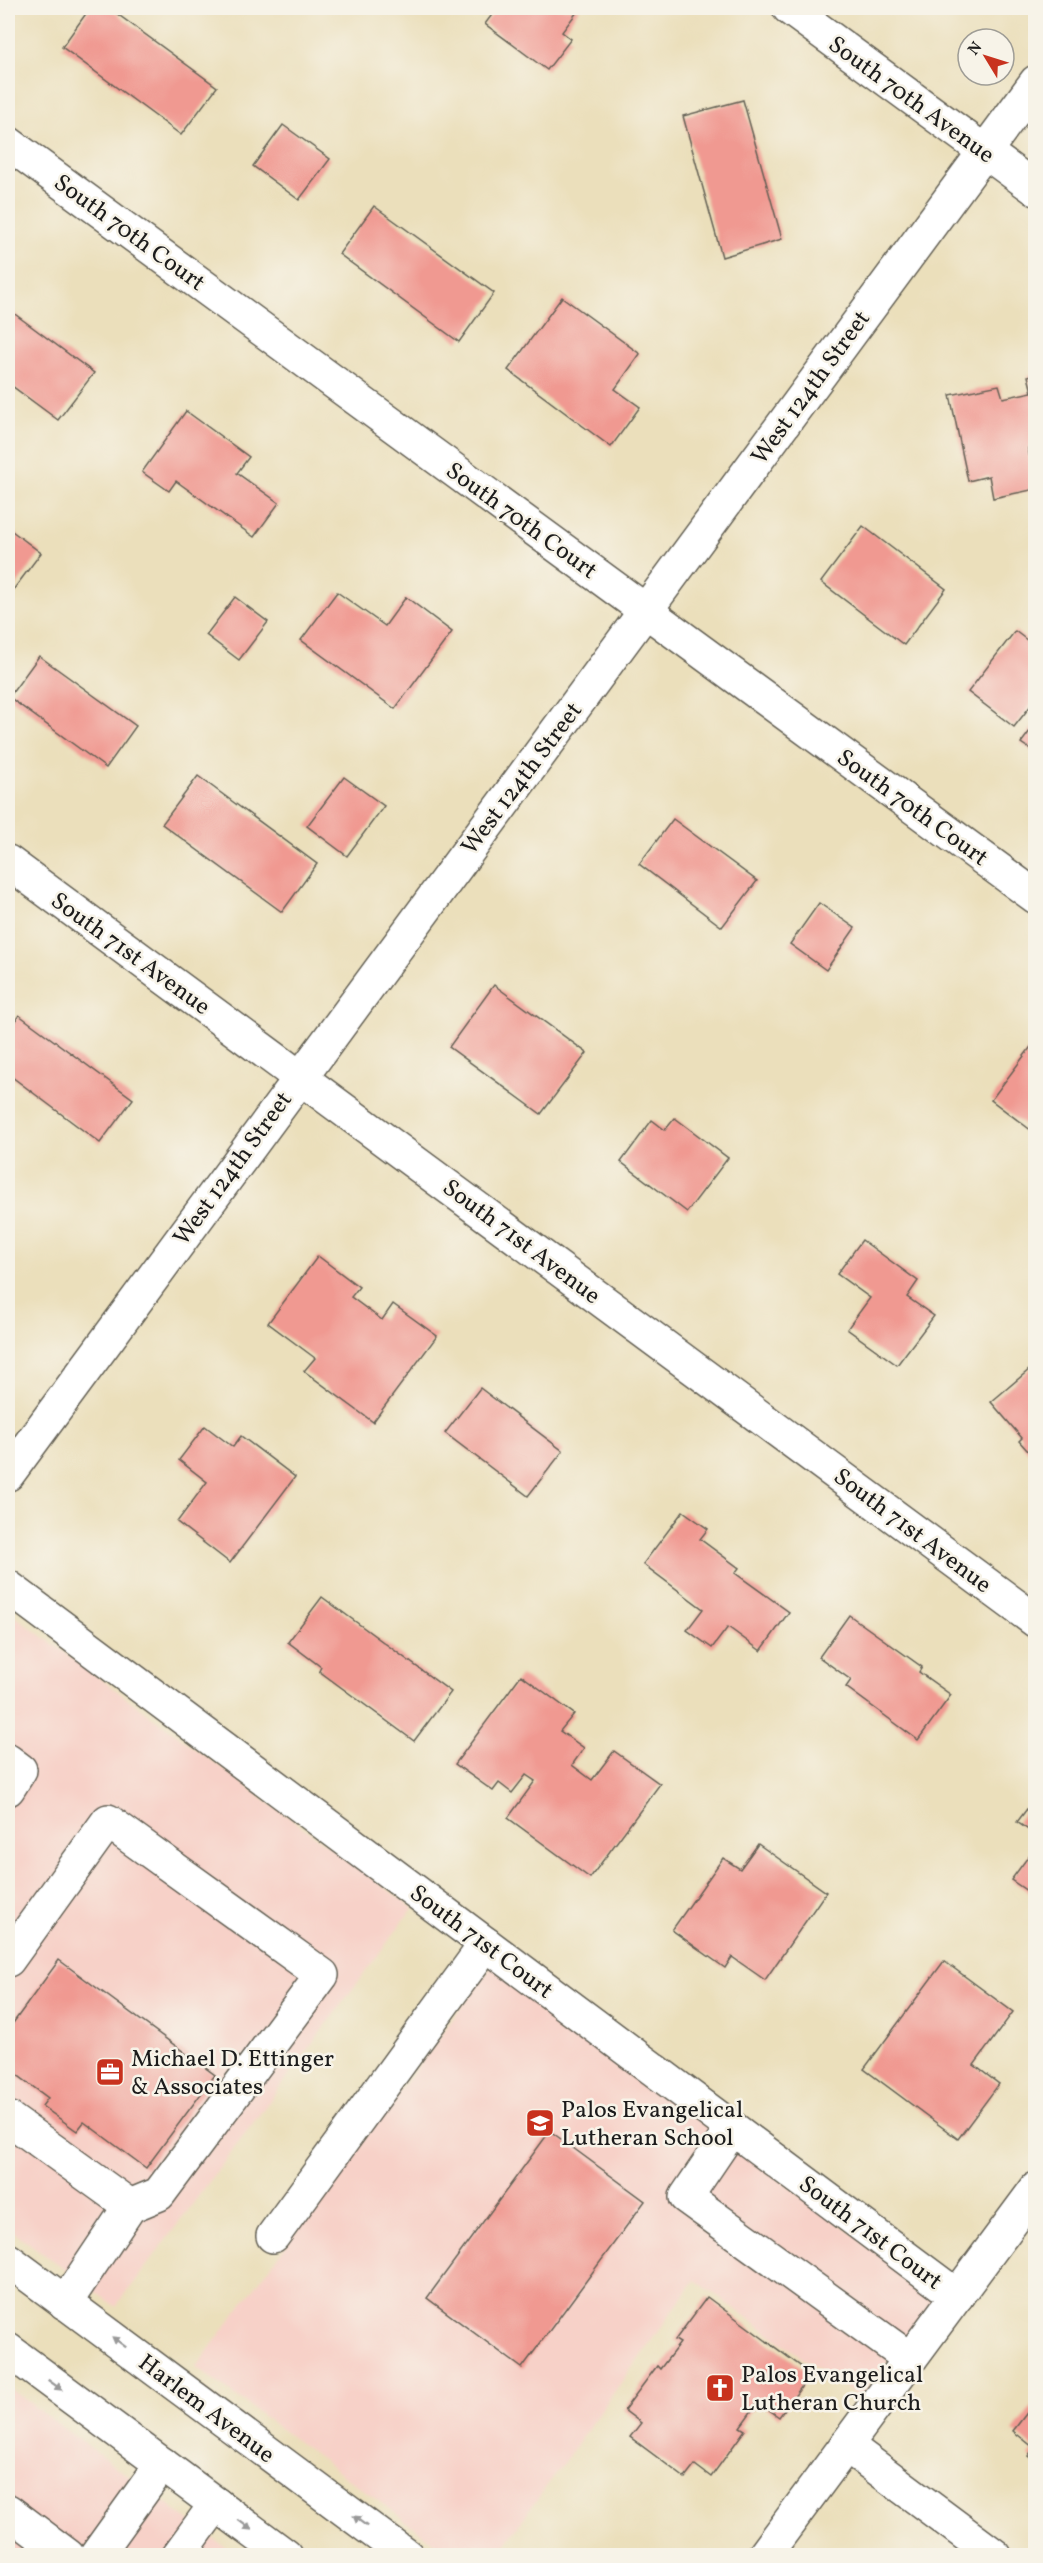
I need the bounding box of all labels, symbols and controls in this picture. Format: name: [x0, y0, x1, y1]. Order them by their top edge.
north arrow: [956, 27, 1016, 87]
street label: South 70th Avenue: [821, 29, 1001, 173]
text: N: [964, 37, 988, 60]
street label: South 70th Court: [46, 167, 212, 300]
street label: West 124th Street: [744, 304, 879, 472]
street label: South 70th Court: [438, 455, 604, 588]
street label: West 124th Street: [454, 696, 591, 863]
street label: South 70th Court: [829, 742, 995, 875]
street label: South 71st Avenue: [43, 885, 217, 1024]
street label: West 124th Street: [166, 1085, 301, 1253]
street label: South 71st Avenue: [435, 1172, 607, 1313]
street label: South 71st Avenue: [826, 1461, 998, 1602]
street label: South 71st Court: [402, 1877, 560, 2008]
place label: Michael D. Ettinger & Associates: [131, 2043, 334, 2105]
office icon: Michael D. Ettinger & Associates: [94, 2056, 126, 2088]
place label: Palos Evangelical Lutheran School: [561, 2094, 743, 2156]
school or university icon: Palos Evangelical Lutheran School: [524, 2107, 556, 2139]
street label: South 71st Court: [791, 2168, 949, 2299]
one-way arrow: [111, 2336, 127, 2348]
street label: Harlem Avenue: [130, 2347, 281, 2472]
place label: Palos Evangelical Lutheran Church: [741, 2359, 923, 2421]
church icon: Palos Evangelical Lutheran Church: [704, 2372, 736, 2404]
one-way arrow: [47, 2378, 62, 2390]
one-way arrow: [352, 2515, 367, 2527]
one-way arrow: [238, 2519, 253, 2531]

